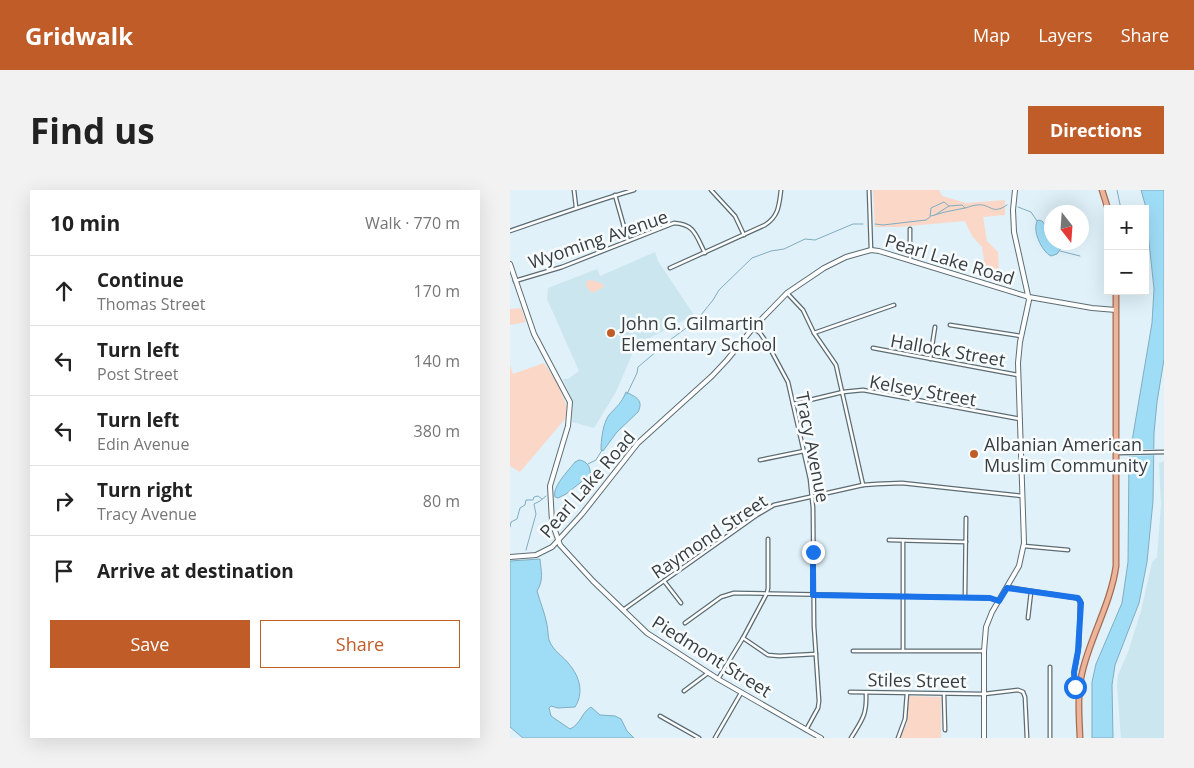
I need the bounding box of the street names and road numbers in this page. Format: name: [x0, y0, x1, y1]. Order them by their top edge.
street label: Wyoming Avenue: [525, 204, 671, 274]
street label: Pearl Lake Road: [882, 228, 1018, 290]
street label: Hallock Street: [889, 328, 1007, 372]
street label: Kelsey Street: [868, 369, 978, 411]
street label: Tracy Avenue: [791, 390, 835, 504]
street label: Pearl Lake Road: [534, 426, 640, 542]
street label: Raymond Street: [646, 488, 772, 584]
street label: Piedmont Street: [648, 610, 776, 702]
street label: Stiles Street: [867, 667, 967, 693]

